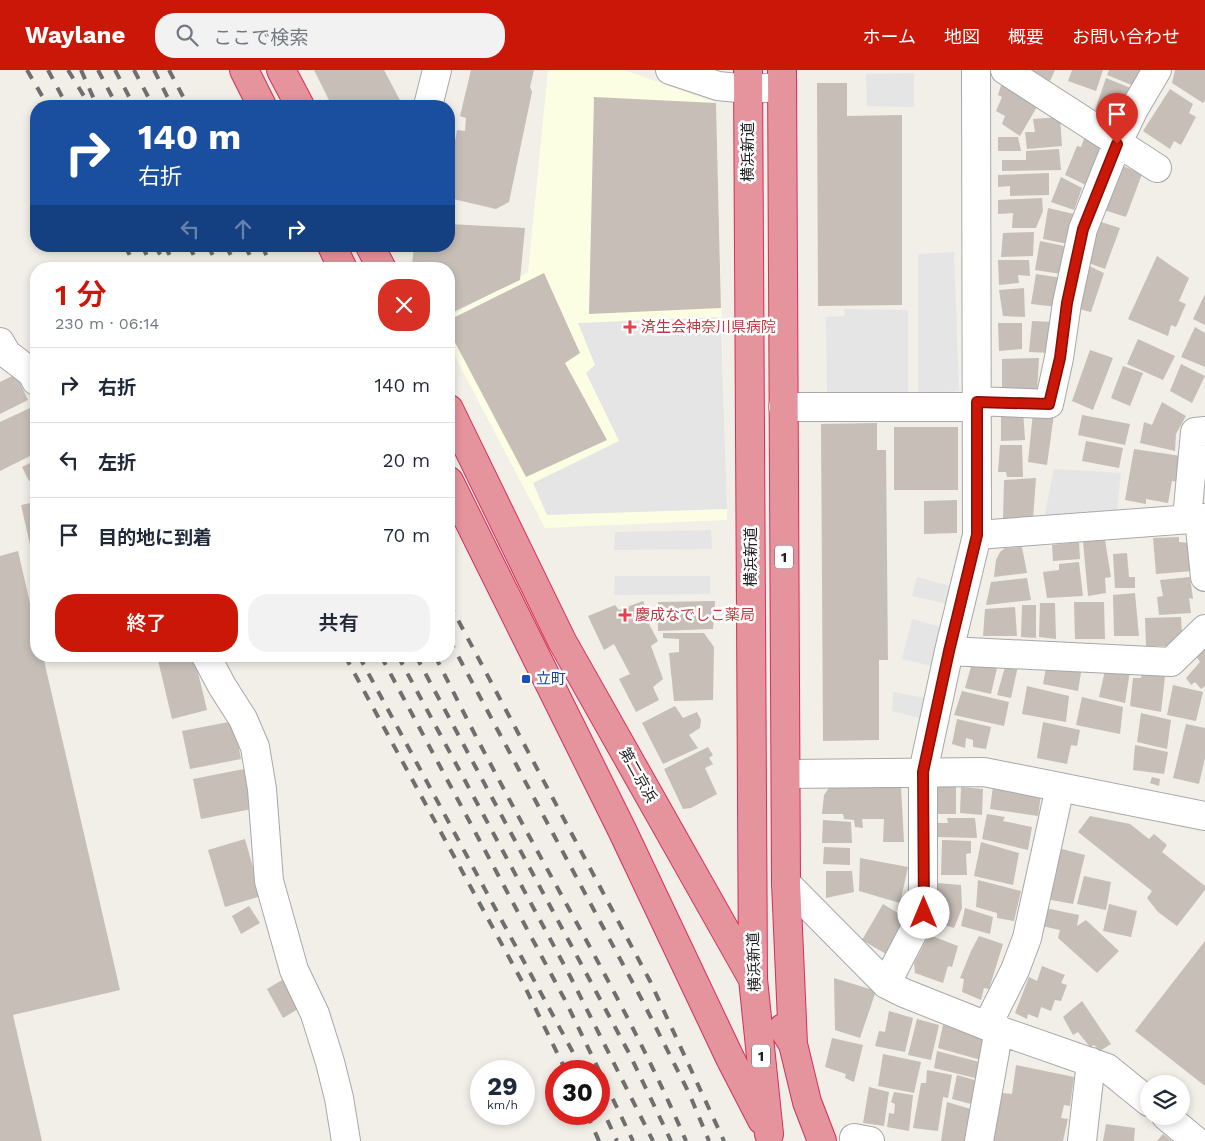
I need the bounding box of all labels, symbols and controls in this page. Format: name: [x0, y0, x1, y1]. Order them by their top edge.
search box: [155, 13, 505, 58]
text: Waylane: [25, 21, 125, 49]
icon: search: [173, 21, 201, 49]
text: ここで検索: [213, 26, 308, 49]
text: ホーム: [863, 26, 916, 47]
text: 地図: [944, 26, 980, 47]
text: 概要: [1008, 26, 1044, 47]
text: お問い合わせ: [1072, 26, 1180, 47]
pin: [1096, 93, 1138, 144]
icon: arrive: [1103, 100, 1131, 128]
text: 140 m: [138, 116, 241, 158]
icon: right: [55, 120, 120, 185]
street label: 横浜新道: [739, 122, 757, 182]
text: 右折: [138, 164, 182, 189]
icon: left: [176, 215, 204, 243]
icon: ahead: [229, 215, 257, 243]
icon: right: [282, 215, 310, 243]
text: 1 分: [55, 277, 107, 312]
button: close: [378, 279, 430, 331]
text: 230 m · 06:14: [55, 314, 159, 333]
place label: 済生会神奈川県病院: [641, 318, 776, 336]
marker: 済生会神奈川県病院: [623, 320, 637, 334]
icon: right: [55, 371, 83, 399]
text: 140 m: [375, 374, 430, 397]
text: 右折: [98, 376, 136, 399]
icon: left: [55, 446, 83, 474]
text: 20 m: [383, 449, 430, 472]
text: 左折: [98, 451, 136, 474]
icon: arrive: [55, 521, 83, 549]
text: 70 m: [383, 524, 430, 547]
text: 目的地に到着: [98, 526, 212, 549]
street label: 横浜新道: [742, 527, 760, 587]
road number: 1: [775, 546, 793, 568]
button: 終了: [55, 594, 238, 652]
button: 共有: [248, 594, 430, 652]
place label: 慶成なでしこ薬局: [635, 606, 755, 624]
marker: 慶成なでしこ薬局: [619, 609, 631, 621]
place label: 立町: [536, 670, 566, 688]
marker: 立町: [520, 673, 532, 685]
street label: 第二京浜: [616, 744, 660, 806]
position arrow: [897, 886, 949, 938]
street label: 横浜新道: [744, 932, 764, 992]
road number: 1: [752, 1044, 770, 1068]
speed limit sign: 30: [545, 1060, 610, 1125]
text: 29: [487, 1072, 518, 1101]
map controls: [1140, 1075, 1190, 1125]
button: layers: [1140, 1075, 1190, 1125]
text: km/h: [487, 1098, 518, 1112]

